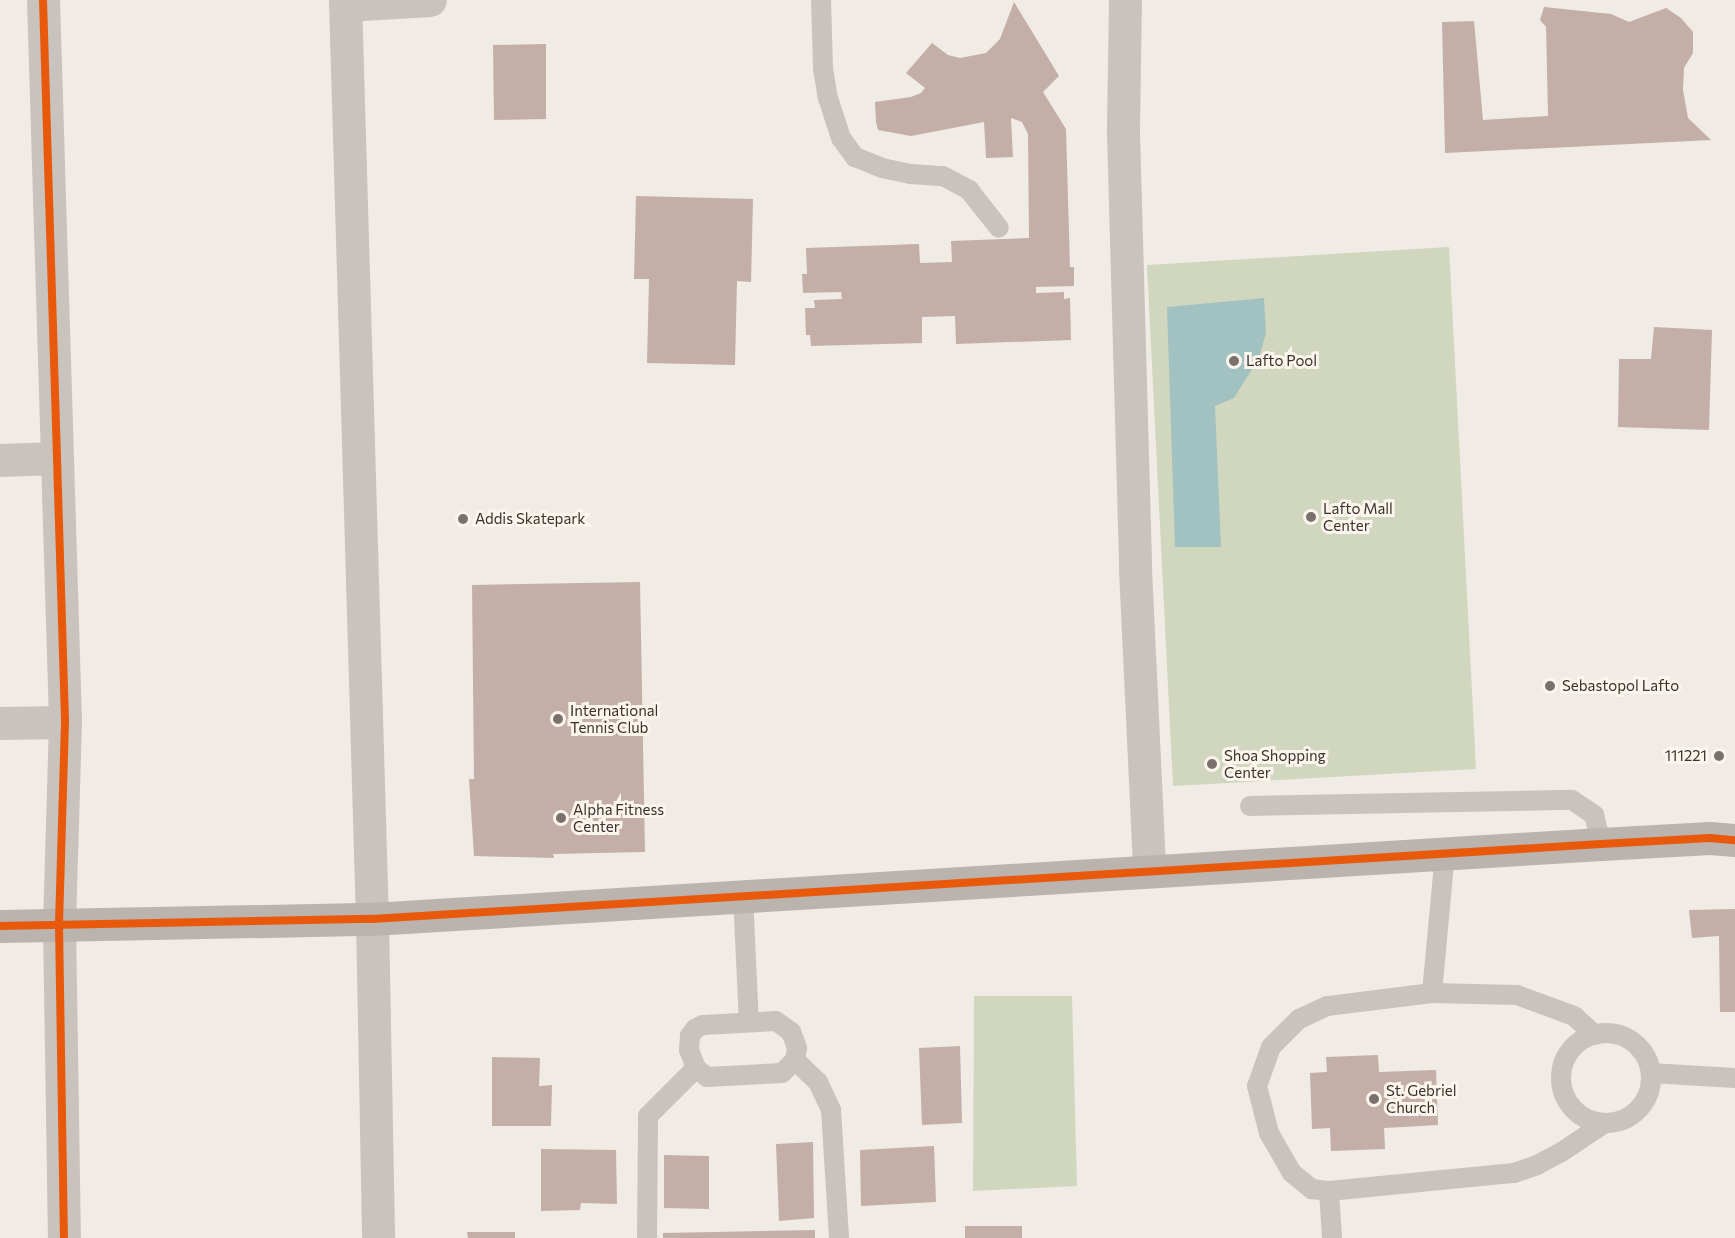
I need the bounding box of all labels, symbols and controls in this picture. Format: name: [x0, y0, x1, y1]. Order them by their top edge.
place label: Lafto Pool: [1246, 352, 1317, 370]
marker: Lafto Pool: [1227, 354, 1241, 368]
place label: Lafto Mall Center: [1323, 499, 1393, 534]
place label: Addis Skatepark: [475, 510, 585, 528]
marker: Lafto Mall Center: [1304, 510, 1318, 524]
marker: Addis Skatepark: [456, 512, 470, 526]
place label: Sebastopol Lafto: [1562, 677, 1679, 695]
marker: Sebastopol Lafto: [1543, 679, 1557, 693]
place label: International Tennis Club: [570, 701, 658, 736]
marker: International Tennis Club: [551, 712, 565, 726]
place label: Shoa Shopping Center: [1224, 746, 1326, 781]
place label: 111221: [1665, 747, 1707, 765]
marker: 111221: [1712, 749, 1726, 763]
marker: Shoa Shopping Center: [1205, 757, 1219, 771]
place label: Alpha Fitness Center: [573, 800, 664, 835]
marker: Alpha Fitness Center: [554, 811, 568, 825]
place label: St. Gebriel Church: [1386, 1081, 1457, 1116]
marker: St. Gebriel Church: [1367, 1092, 1381, 1106]

